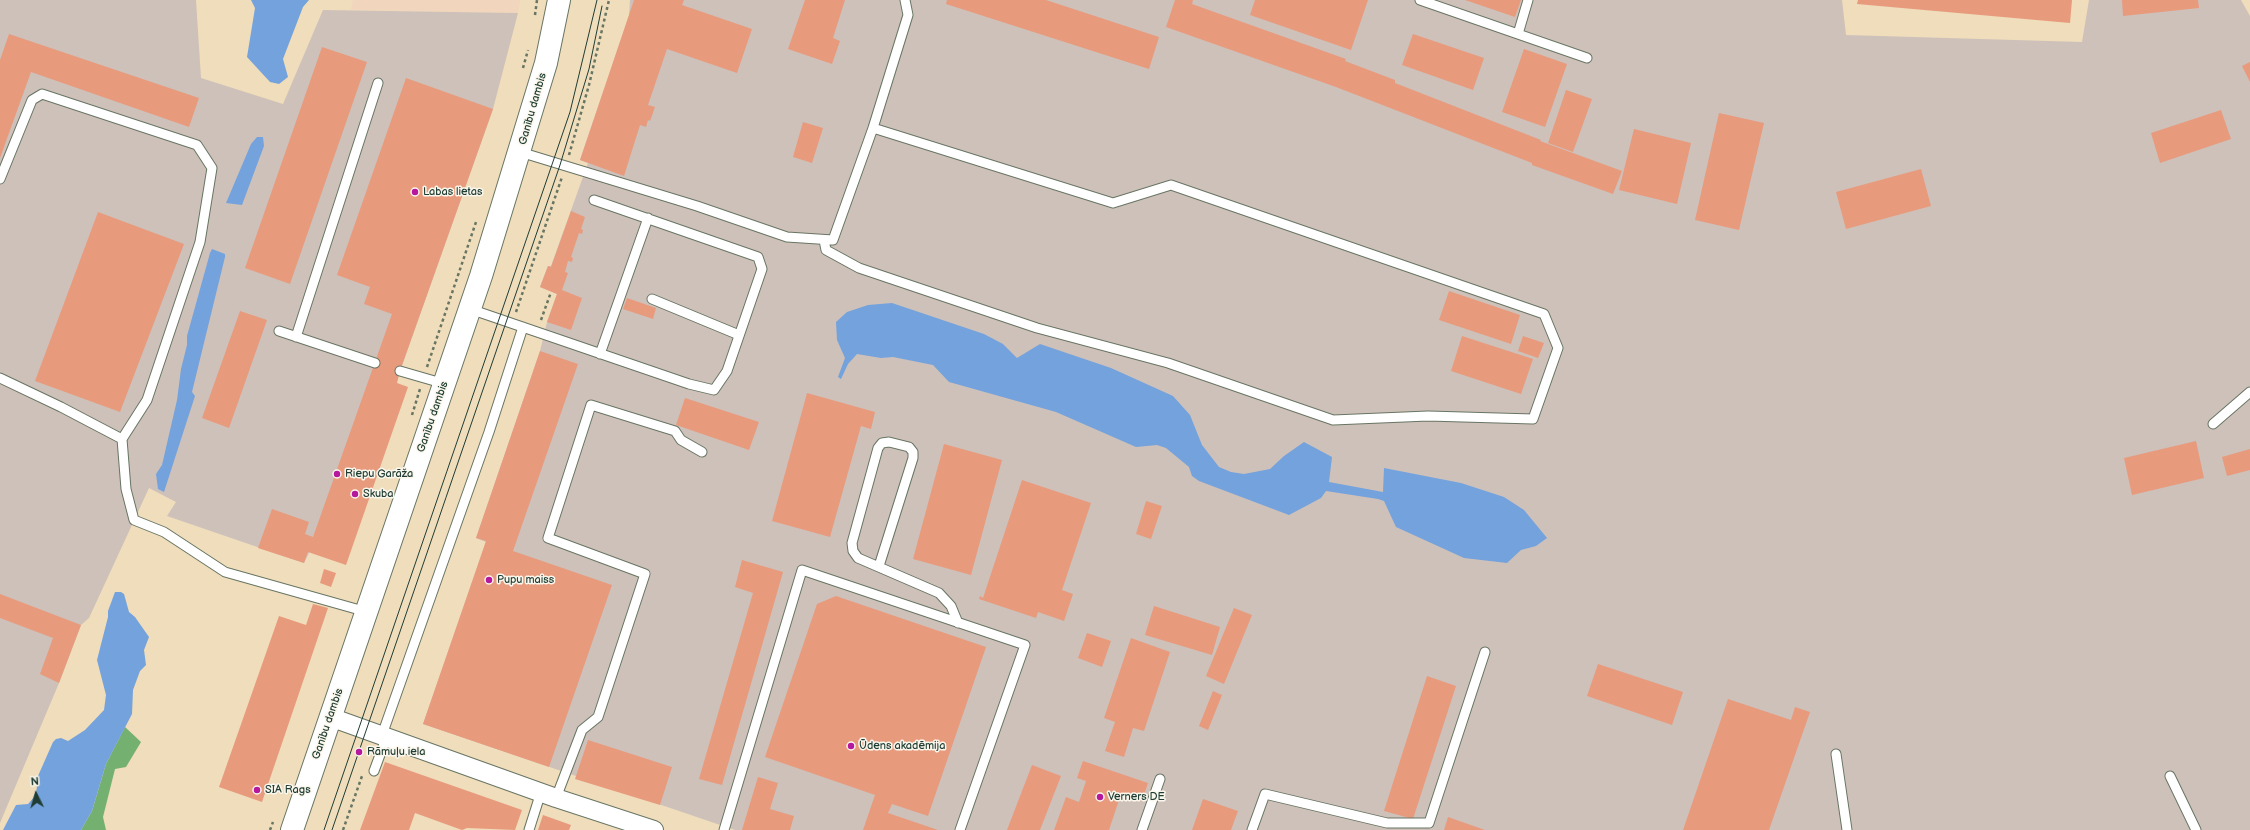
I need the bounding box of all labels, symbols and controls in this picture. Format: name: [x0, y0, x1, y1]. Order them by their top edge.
street label: Ganību dambis: [516, 71, 550, 147]
place label: Labas lietas: [423, 185, 482, 199]
marker: Labas lietas: [410, 187, 420, 197]
street label: Ganību dambis: [415, 380, 451, 454]
place label: Riepu Garāža: [345, 467, 413, 481]
marker: Riepu Garāža: [332, 469, 342, 479]
place label: Skuba: [363, 487, 394, 501]
marker: Skuba: [350, 489, 360, 499]
place label: Pupu maiss: [497, 573, 554, 587]
marker: Pupu maiss: [484, 575, 494, 585]
street label: Ganību dambis: [310, 687, 346, 761]
place label: Ūdens akadēmija: [859, 739, 945, 753]
marker: Ūdens akadēmija: [846, 741, 856, 751]
place label: Rāmuļu iela: [367, 745, 425, 759]
marker: Rāmuļu iela: [354, 747, 364, 757]
north arrow: [16, 774, 56, 814]
text: N: [30, 775, 40, 788]
place label: SIA Rags: [265, 783, 311, 797]
marker: SIA Rags: [252, 785, 262, 795]
place label: Verners DE: [1108, 790, 1165, 804]
marker: Verners DE: [1095, 792, 1105, 802]

